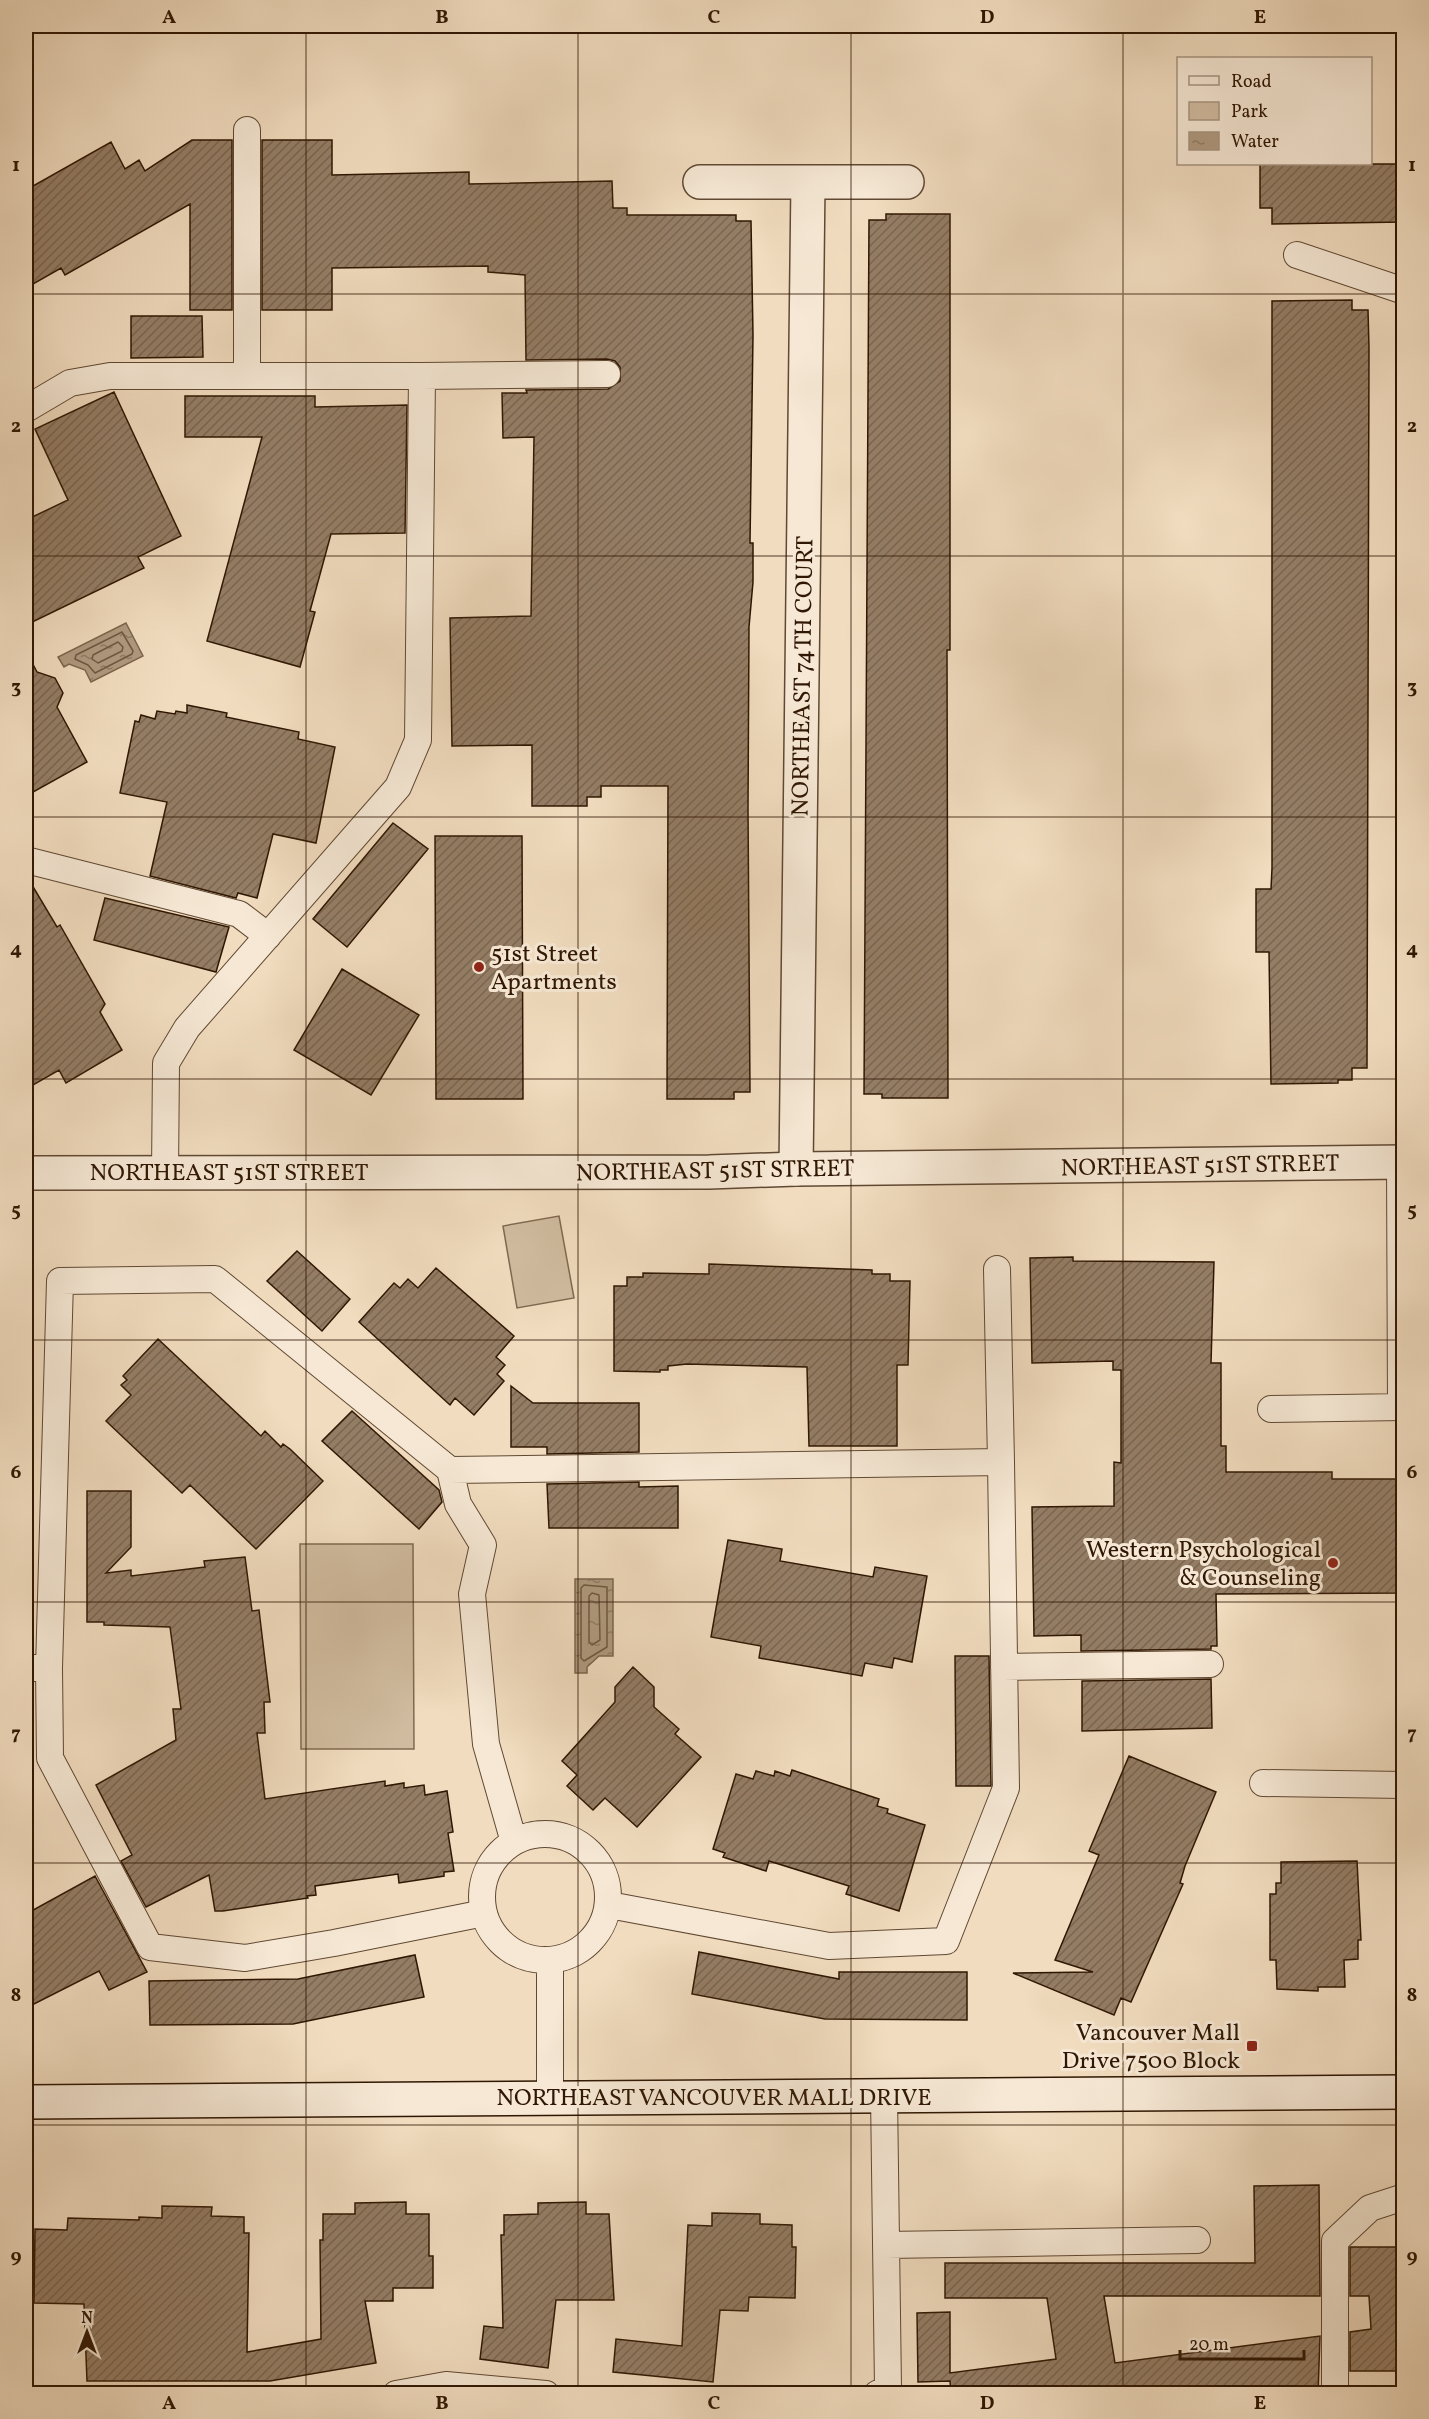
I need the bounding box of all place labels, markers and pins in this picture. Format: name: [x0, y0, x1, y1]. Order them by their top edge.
place label: 51st Street Apartments: [491, 938, 617, 1000]
marker: 51st Street Apartments: [472, 960, 486, 974]
place label: Western Psychological & Counseling: [1086, 1534, 1321, 1596]
marker: Western Psychological & Counseling: [1326, 1556, 1340, 1570]
place label: Vancouver Mall Drive 7500 Block: [1062, 2017, 1240, 2079]
marker: Vancouver Mall Drive 7500 Block: [1245, 2039, 1259, 2053]

